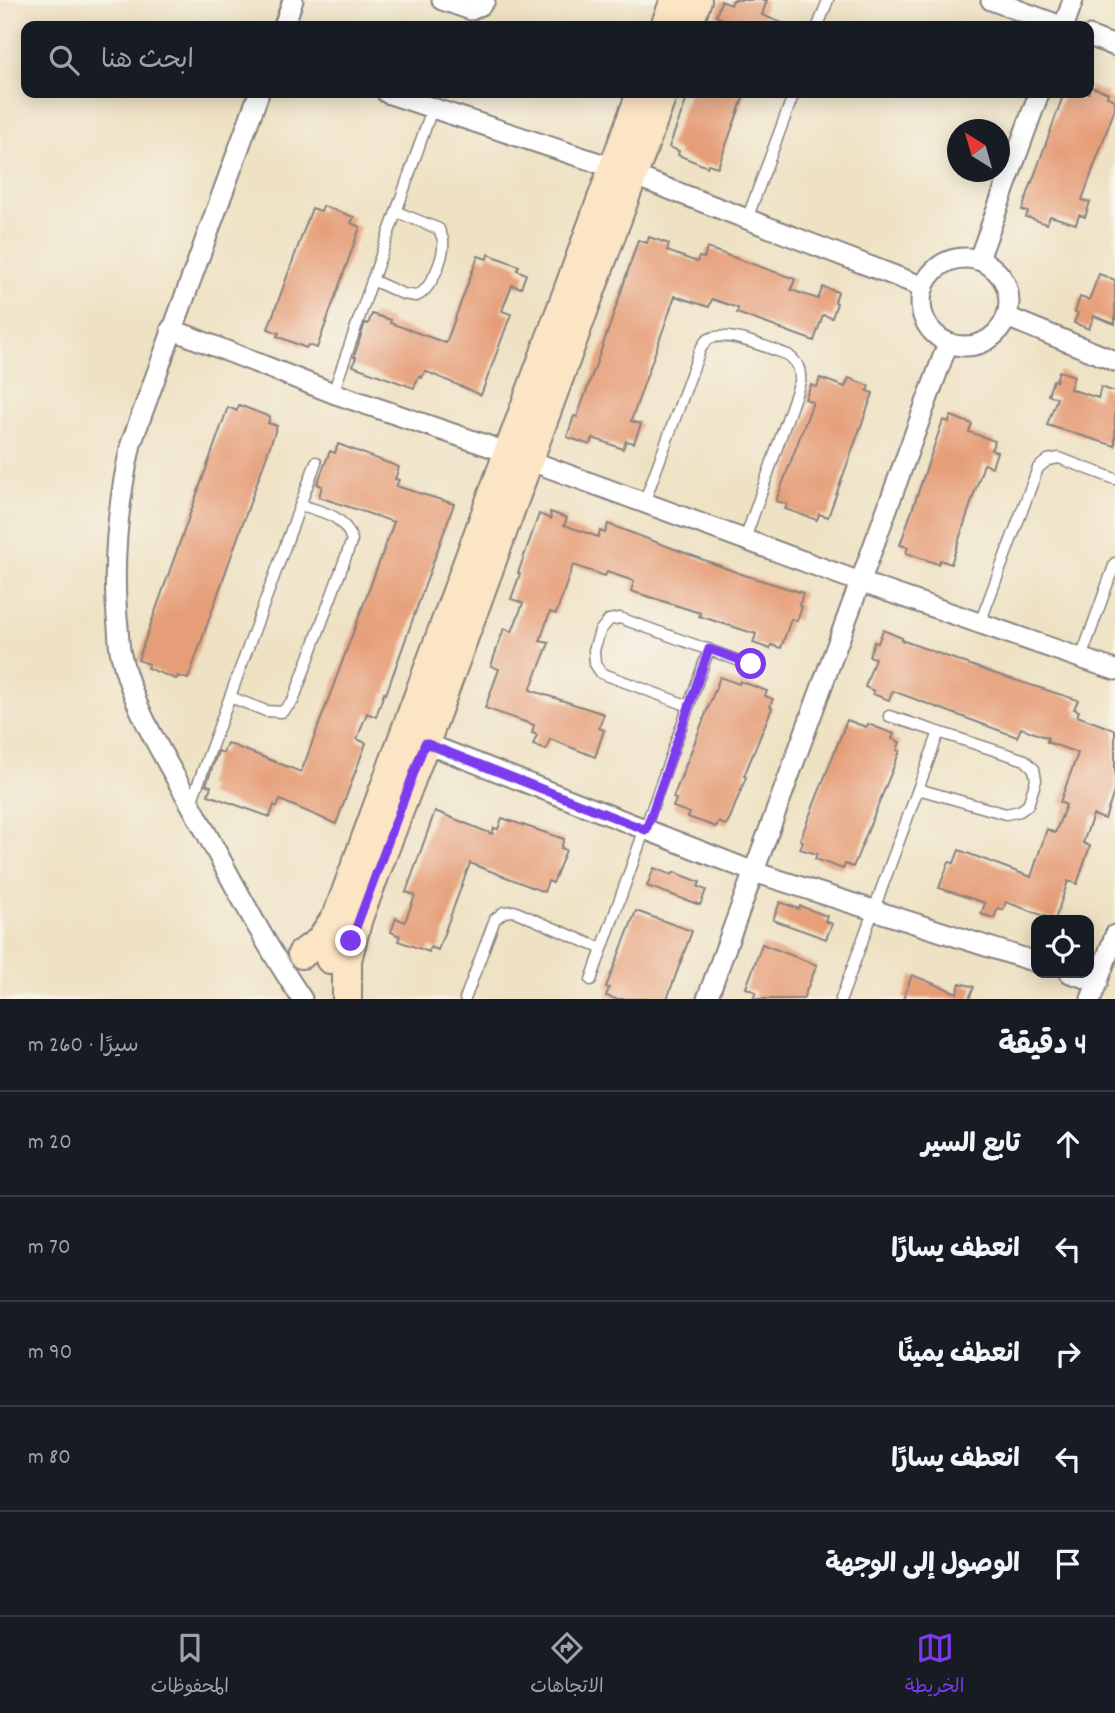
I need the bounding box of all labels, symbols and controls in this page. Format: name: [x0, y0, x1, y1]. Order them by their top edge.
search box: [21, 21, 1094, 98]
icon: search: [45, 41, 83, 79]
text: ابحث هنا: [101, 43, 194, 80]
north arrow: [947, 119, 1010, 182]
route start: [735, 648, 766, 679]
map controls: [1031, 915, 1094, 978]
button: locate: [1031, 915, 1094, 978]
route end: [335, 925, 366, 956]
text: 4 دقيقة: [998, 1026, 1087, 1069]
text: سيرًا · 260 m: [28, 1030, 139, 1063]
icon: ahead: [1049, 1125, 1087, 1163]
text: 20 m: [28, 1127, 72, 1160]
text: تابع السير: [921, 1127, 1020, 1164]
icon: left: [1049, 1230, 1087, 1268]
text: 70 m: [28, 1232, 70, 1265]
text: انعطف يسارًا: [891, 1232, 1020, 1269]
icon: right: [1049, 1335, 1087, 1373]
text: 90 m: [28, 1337, 72, 1370]
text: انعطف يمينًا: [898, 1337, 1020, 1374]
icon: left: [1049, 1440, 1087, 1478]
text: 80 m: [28, 1442, 71, 1475]
text: انعطف يسارًا: [891, 1442, 1020, 1479]
icon: arrive: [1049, 1545, 1087, 1583]
text: الوصول إلى الوجهة: [825, 1547, 1020, 1584]
tab: المحفوظات: [151, 1629, 229, 1702]
tab: الاتجاهات: [530, 1629, 604, 1702]
tab: الخريطة: [905, 1629, 964, 1702]

